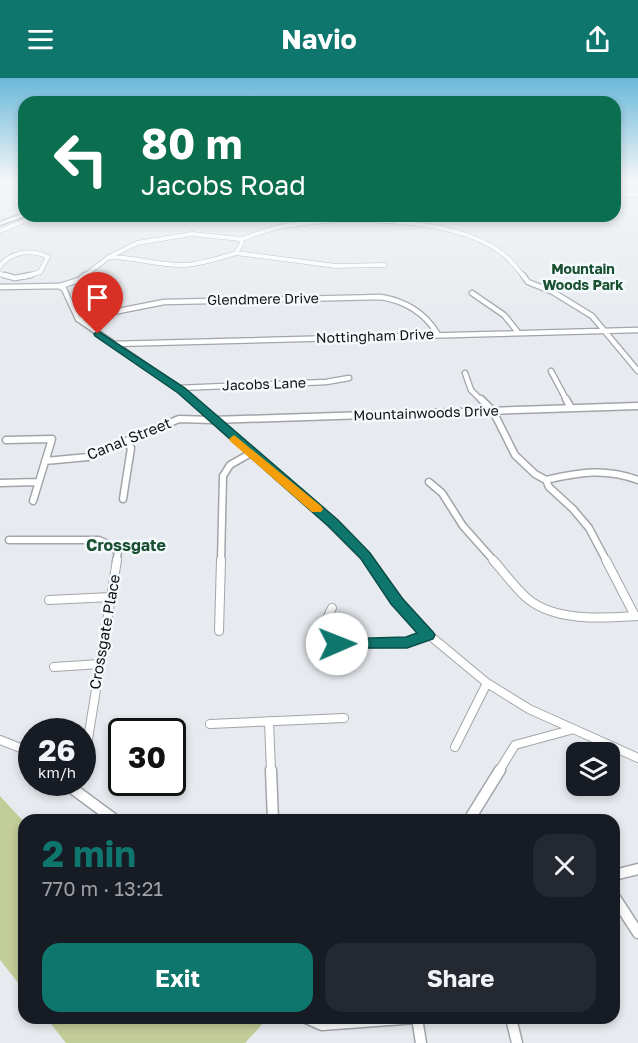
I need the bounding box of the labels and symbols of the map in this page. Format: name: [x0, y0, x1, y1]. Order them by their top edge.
district label: Mountain Woods Park: [543, 260, 623, 293]
pin: [72, 272, 123, 334]
street label: Glendmere Drive: [207, 289, 319, 308]
street label: Nottingham Drive: [316, 325, 434, 346]
street label: Jacobs Lane: [222, 374, 306, 393]
street label: Mountainwoods Drive: [353, 401, 499, 424]
street label: Canal Street: [84, 413, 173, 463]
district label: Crossgate: [86, 535, 166, 555]
street label: Crossgate Place: [85, 572, 123, 691]
position arrow: [305, 612, 369, 676]
speed limit sign: 30: [108, 718, 186, 796]

